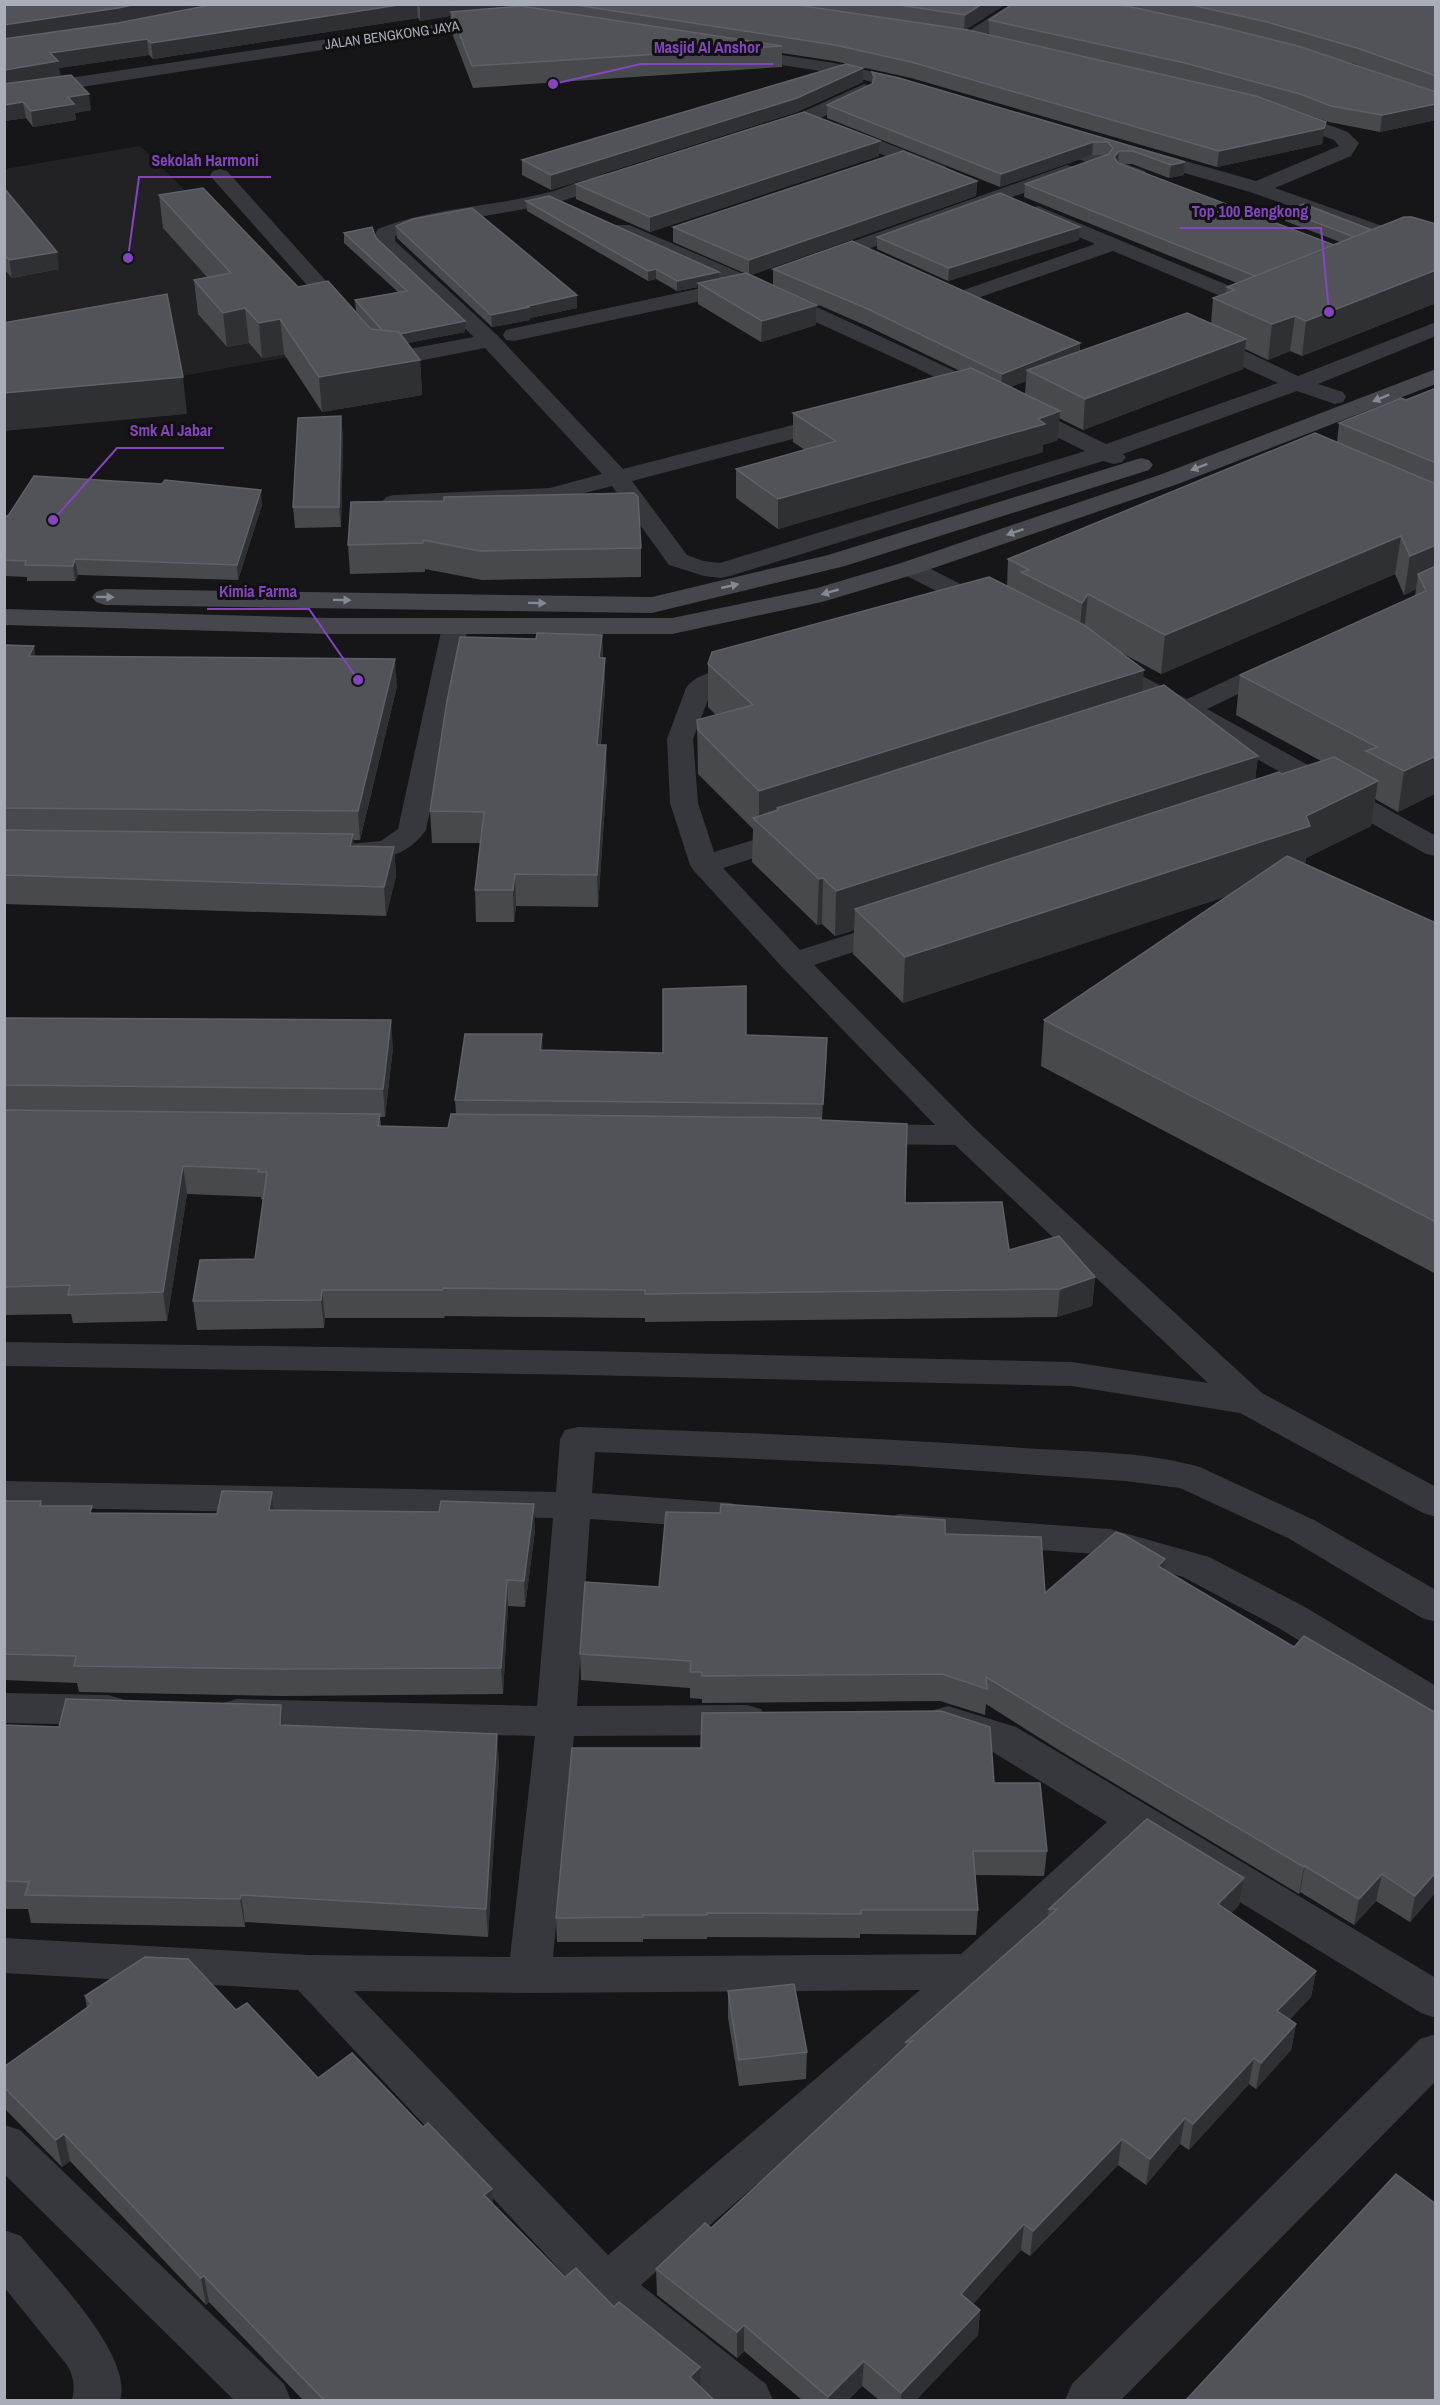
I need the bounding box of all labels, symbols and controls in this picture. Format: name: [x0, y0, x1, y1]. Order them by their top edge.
street label: JALAN BENGKONG JAYA: [324, 17, 461, 53]
callout: Masjid Al Anshor: [641, 30, 773, 64]
text: Masjid Al Anshor: [654, 36, 761, 58]
callout: Sekolah Harmoni: [139, 143, 271, 177]
text: Sekolah Harmoni: [151, 149, 259, 171]
callout: Top 100 Bengkong: [1180, 194, 1321, 228]
text: Top 100 Bengkong: [1192, 200, 1308, 222]
one-way arrow: [1372, 393, 1390, 403]
callout: Smk Al Jabar: [117, 414, 224, 448]
text: Smk Al Jabar: [130, 419, 213, 441]
one-way arrow: [1190, 463, 1208, 473]
one-way arrow: [1006, 527, 1024, 537]
callout: Kimia Farma: [207, 575, 309, 609]
text: Kimia Farma: [219, 580, 298, 602]
one-way arrow: [721, 581, 739, 591]
one-way arrow: [821, 588, 839, 597]
one-way arrow: [95, 592, 114, 602]
one-way arrow: [332, 596, 351, 605]
one-way arrow: [527, 598, 546, 608]

